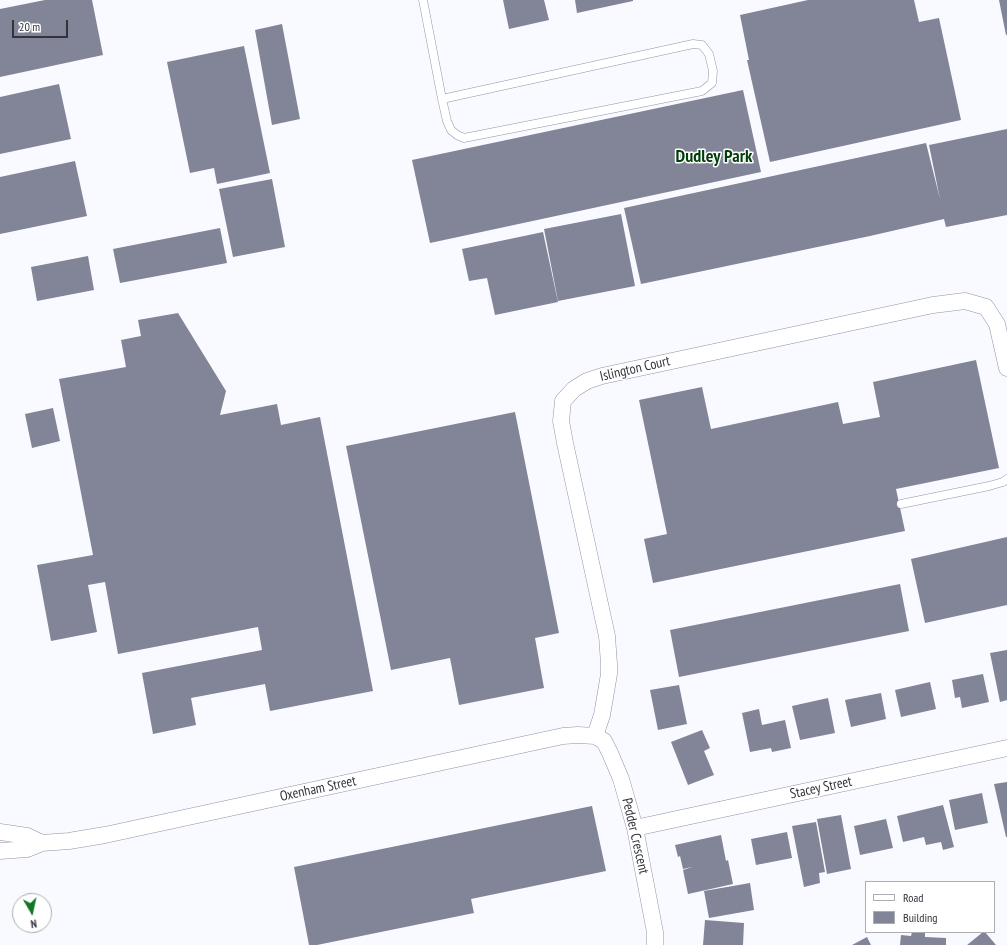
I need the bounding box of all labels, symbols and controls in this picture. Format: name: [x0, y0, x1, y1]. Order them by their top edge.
scale bar: [14, 12, 70, 38]
text: 20 m: [19, 19, 40, 34]
district label: Dudley Park: [676, 146, 752, 168]
street label: Islington Court: [598, 353, 672, 385]
street label: Oxenham Street: [278, 773, 358, 805]
street label: Stacey Street: [788, 773, 854, 803]
street label: Pedder Crescent: [618, 796, 652, 876]
legend: [865, 881, 995, 933]
text: Road: [903, 890, 923, 905]
north arrow: [12, 893, 52, 933]
text: Building: [903, 910, 938, 925]
text: N: [30, 916, 38, 931]

